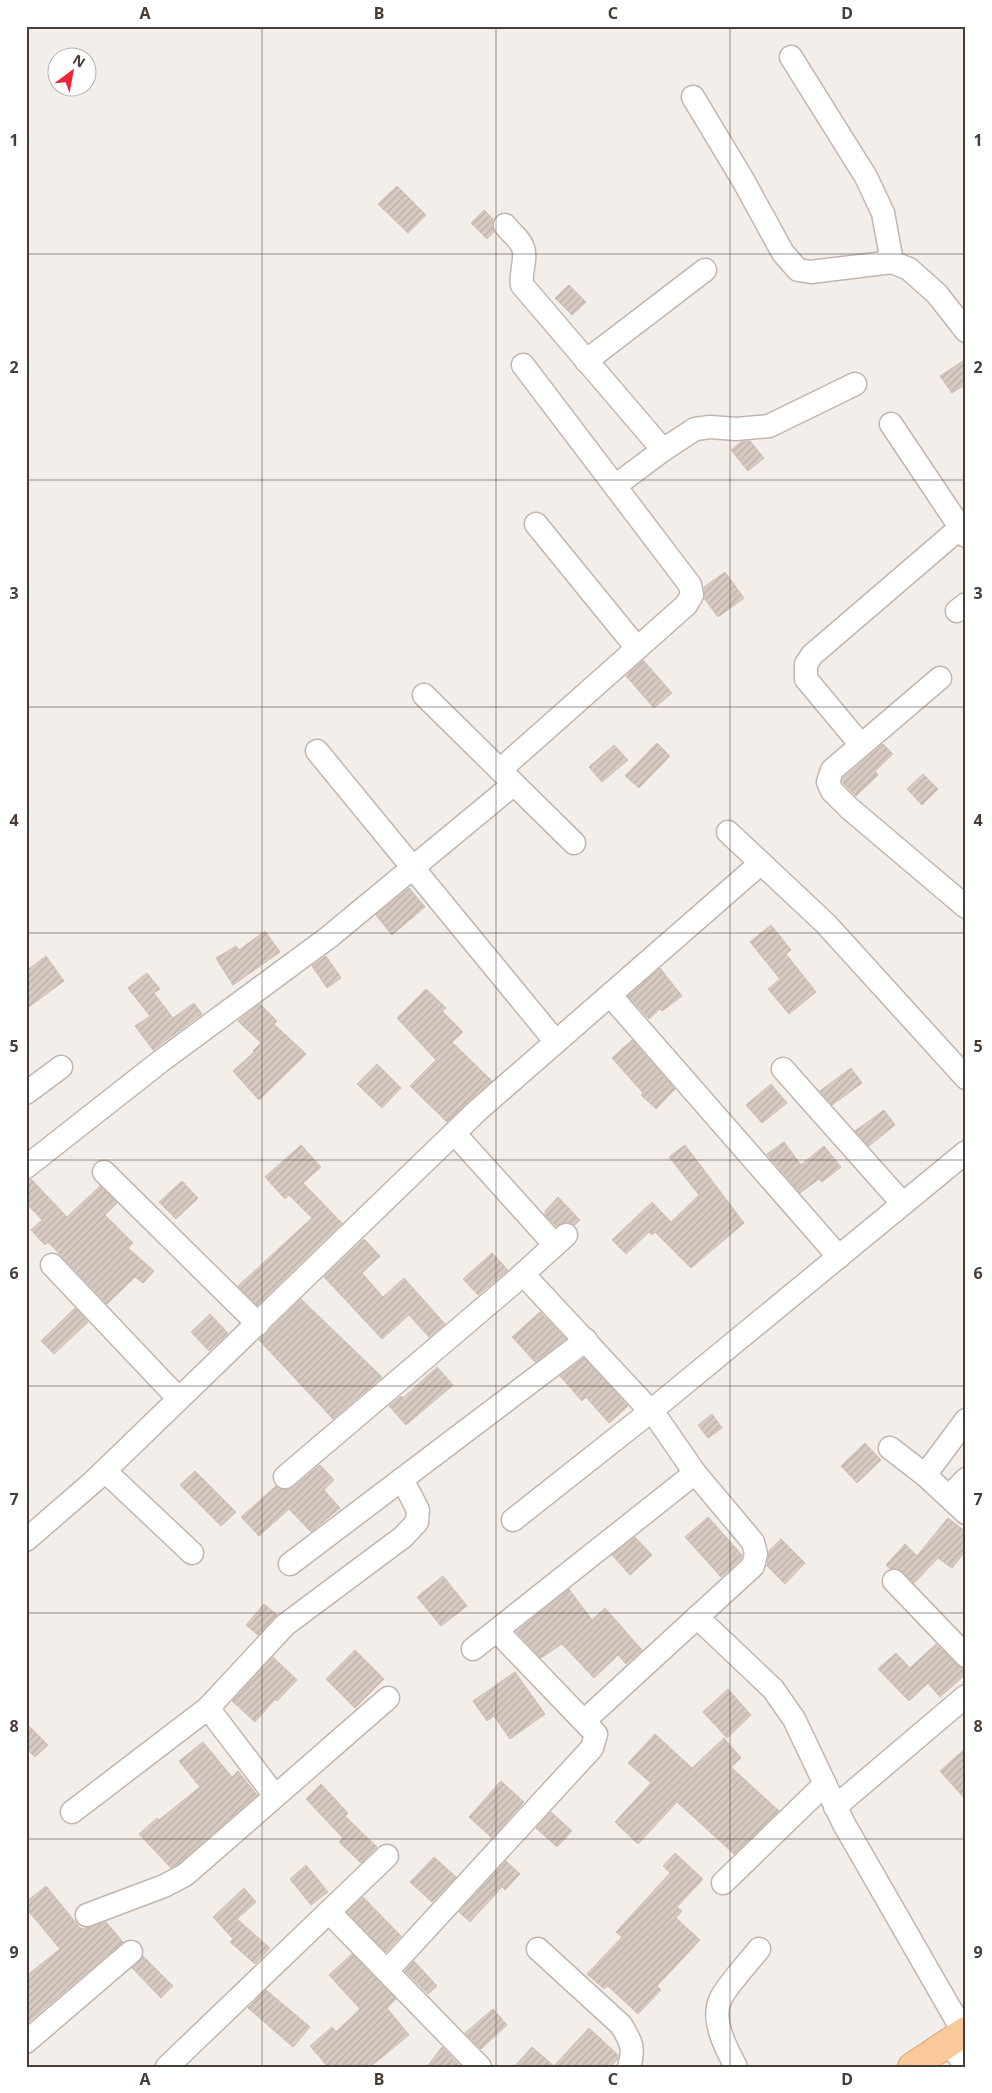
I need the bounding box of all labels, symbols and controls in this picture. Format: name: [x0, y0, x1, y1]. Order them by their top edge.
text: A: [139, 2, 151, 24]
text: B: [374, 2, 384, 24]
text: C: [608, 2, 618, 24]
text: D: [841, 2, 853, 24]
north arrow: [48, 48, 98, 98]
text: N: [69, 49, 89, 72]
text: 1: [9, 129, 19, 151]
text: 1: [973, 129, 983, 151]
text: 2: [9, 356, 19, 378]
text: 2: [973, 356, 983, 378]
text: 3: [9, 582, 19, 604]
text: 3: [973, 582, 983, 604]
text: 4: [9, 809, 19, 831]
text: 4: [973, 809, 983, 831]
text: 5: [9, 1035, 19, 1057]
text: 5: [973, 1035, 983, 1057]
text: 6: [9, 1262, 19, 1284]
text: 6: [973, 1262, 983, 1284]
text: 7: [9, 1488, 19, 1510]
text: 7: [973, 1488, 983, 1510]
text: 8: [9, 1715, 19, 1737]
text: 8: [973, 1715, 983, 1737]
text: 9: [9, 1941, 19, 1963]
text: 9: [973, 1941, 983, 1963]
text: A: [139, 2068, 151, 2090]
text: B: [374, 2068, 384, 2090]
text: C: [608, 2068, 618, 2090]
text: D: [841, 2068, 853, 2090]

